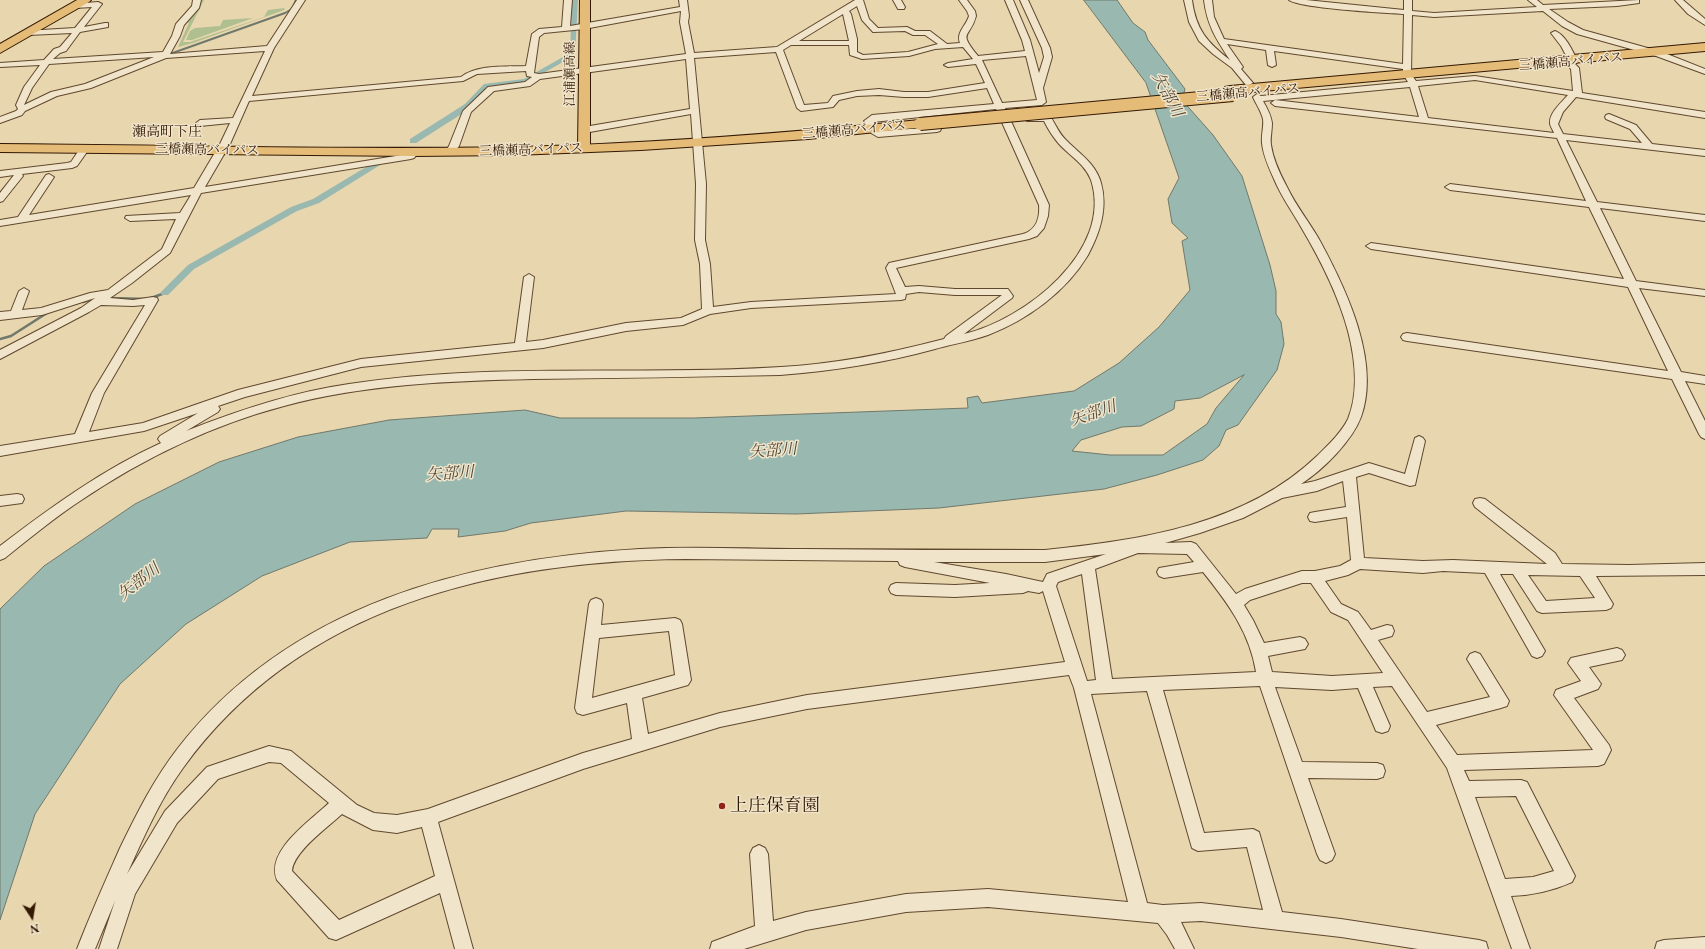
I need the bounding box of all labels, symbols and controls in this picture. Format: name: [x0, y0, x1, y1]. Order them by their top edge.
street label: 江浦瀬高線: [562, 42, 578, 106]
street label: 三橋瀬高バイパス: [1519, 50, 1623, 74]
water label: 矢部川: [1147, 69, 1187, 121]
street label: 三橋瀬高バイパス: [1196, 81, 1300, 105]
street label: 三橋瀬高バイパス: [802, 118, 906, 142]
district label: 瀬高町下庄: [132, 124, 202, 140]
street label: 三橋瀬高バイパス: [479, 140, 583, 160]
street label: 三橋瀬高バイパス: [155, 141, 259, 159]
water label: 矢部川: [1067, 397, 1119, 431]
water label: 矢部川: [748, 440, 798, 462]
water label: 矢部川: [425, 463, 475, 485]
water label: 矢部川: [114, 560, 164, 604]
place label: 上庄保育園: [730, 795, 820, 817]
marker: 上庄保育園: [717, 801, 727, 811]
north arrow: [12, 897, 52, 937]
text: N: [29, 921, 40, 937]

